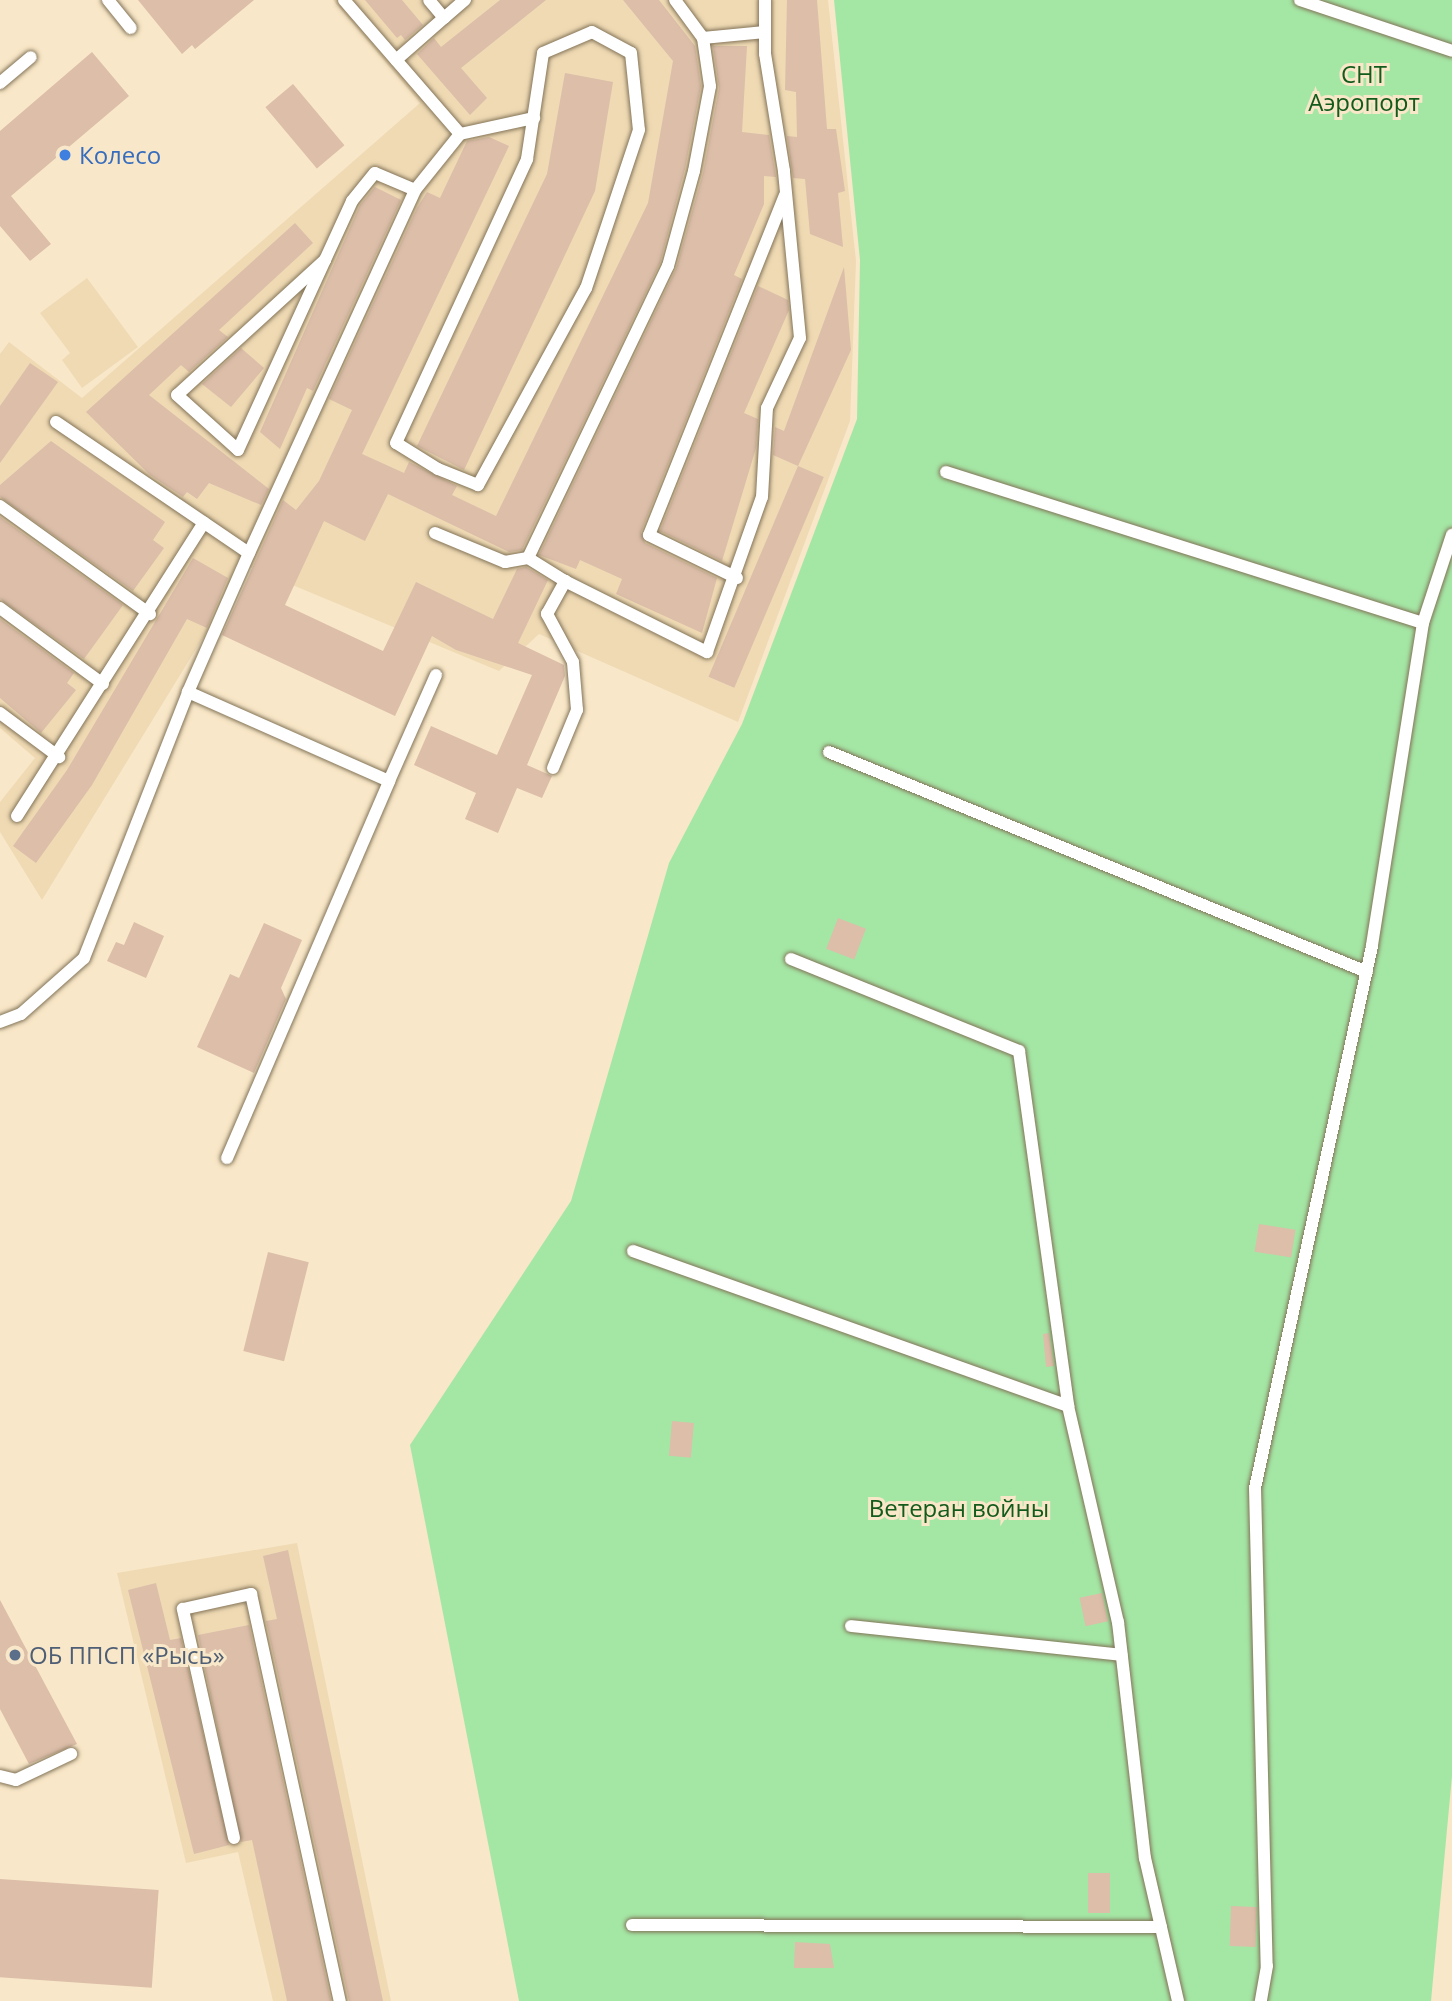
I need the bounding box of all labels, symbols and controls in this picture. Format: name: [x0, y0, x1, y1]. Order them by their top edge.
park label: СНТ Аэропорт: [1308, 60, 1420, 116]
place label: Колесо: [79, 141, 161, 169]
marker: Колесо: [57, 147, 73, 163]
park label: Ветеран войны: [869, 1494, 1049, 1522]
place label: ОБ ППСП «Рысь»: [29, 1641, 225, 1669]
marker: ОБ ППСП «Рысь»: [7, 1647, 23, 1663]

